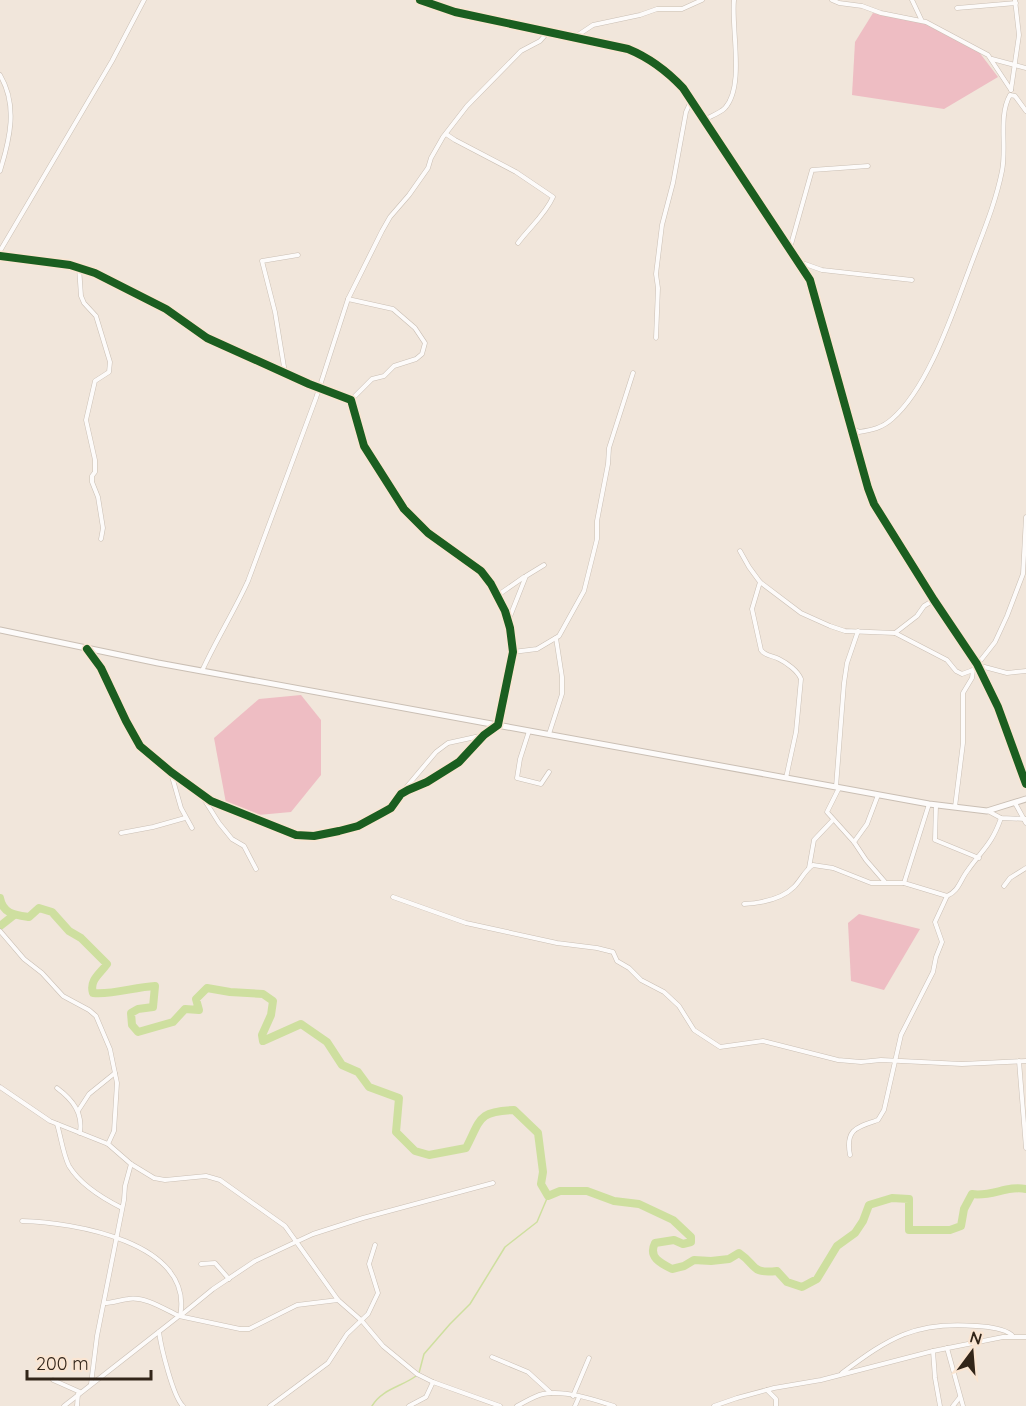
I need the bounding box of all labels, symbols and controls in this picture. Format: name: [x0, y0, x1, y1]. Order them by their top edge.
north arrow: [942, 1322, 1002, 1382]
text: N: [968, 1326, 985, 1349]
scale bar: [27, 1343, 152, 1381]
text: 200 m: [36, 1352, 89, 1375]

